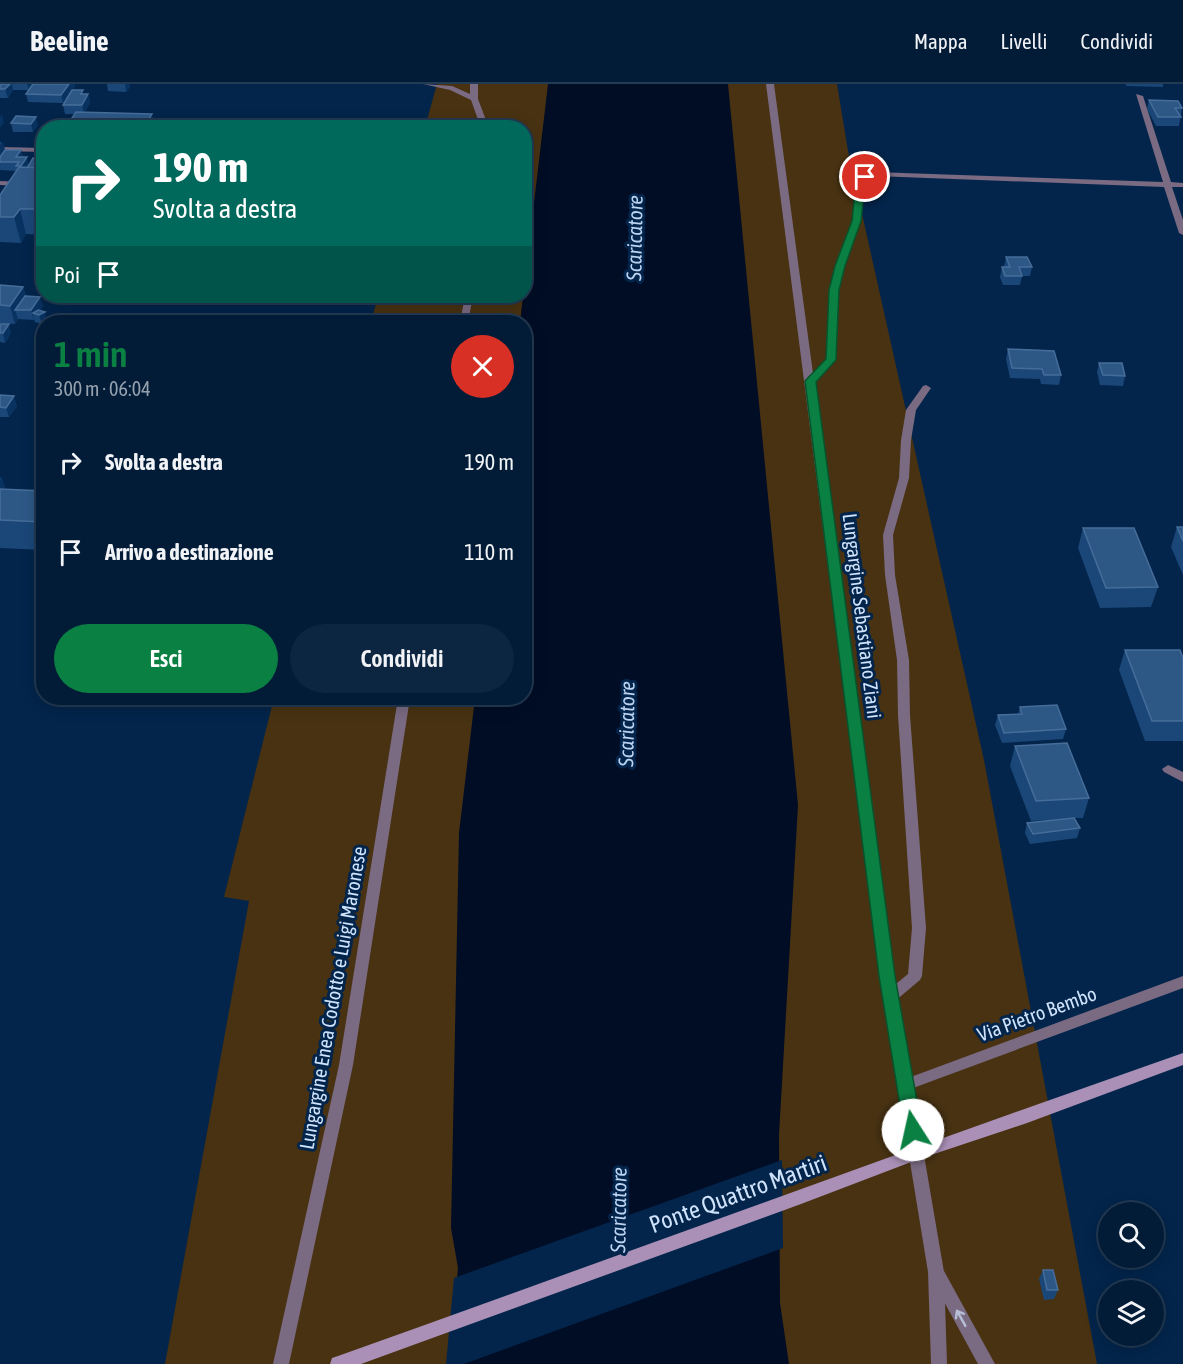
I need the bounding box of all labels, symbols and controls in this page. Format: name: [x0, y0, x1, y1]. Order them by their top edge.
text: Beeline: [30, 25, 109, 57]
text: Mappa: [914, 29, 968, 53]
text: Livelli: [1001, 29, 1047, 53]
text: Condividi: [1080, 29, 1153, 53]
text: 190 m: [153, 143, 248, 191]
icon: right: [54, 144, 132, 222]
pin: [839, 151, 890, 202]
icon: arrive: [848, 160, 881, 193]
text: Svolta a destra: [153, 193, 297, 224]
water label: Scaricatore: [621, 195, 647, 282]
icon: arrive: [92, 258, 125, 291]
text: Poi: [54, 262, 80, 288]
text: 1 min: [54, 333, 128, 375]
button: close: [451, 335, 514, 398]
text: 300 m · 06:04: [54, 377, 151, 400]
icon: right: [54, 446, 87, 479]
text: Svolta a destra: [105, 449, 223, 475]
text: 190 m: [464, 449, 514, 475]
street label: Lungargine Sebastiano Ziani: [838, 512, 887, 720]
icon: arrive: [54, 536, 87, 569]
text: Arrivo a destinazione: [105, 539, 274, 565]
text: 110 m: [464, 539, 514, 565]
button: Esci: [54, 624, 278, 693]
button: Condividi: [290, 624, 514, 693]
water label: Scaricatore: [613, 681, 639, 768]
street label: Lungargine Enea Codotto e Luigi Maronese: [294, 845, 371, 1151]
street label: Via Pietro Bembo: [974, 981, 1100, 1046]
position arrow: [881, 1098, 945, 1162]
street label: Ponte Quattro Martiri: [646, 1149, 830, 1238]
water label: Scaricatore: [605, 1167, 631, 1254]
map controls: [1098, 1202, 1164, 1346]
button: search: [1098, 1202, 1164, 1268]
button: layers: [1098, 1280, 1164, 1346]
one-way arrow: [955, 1310, 967, 1327]

